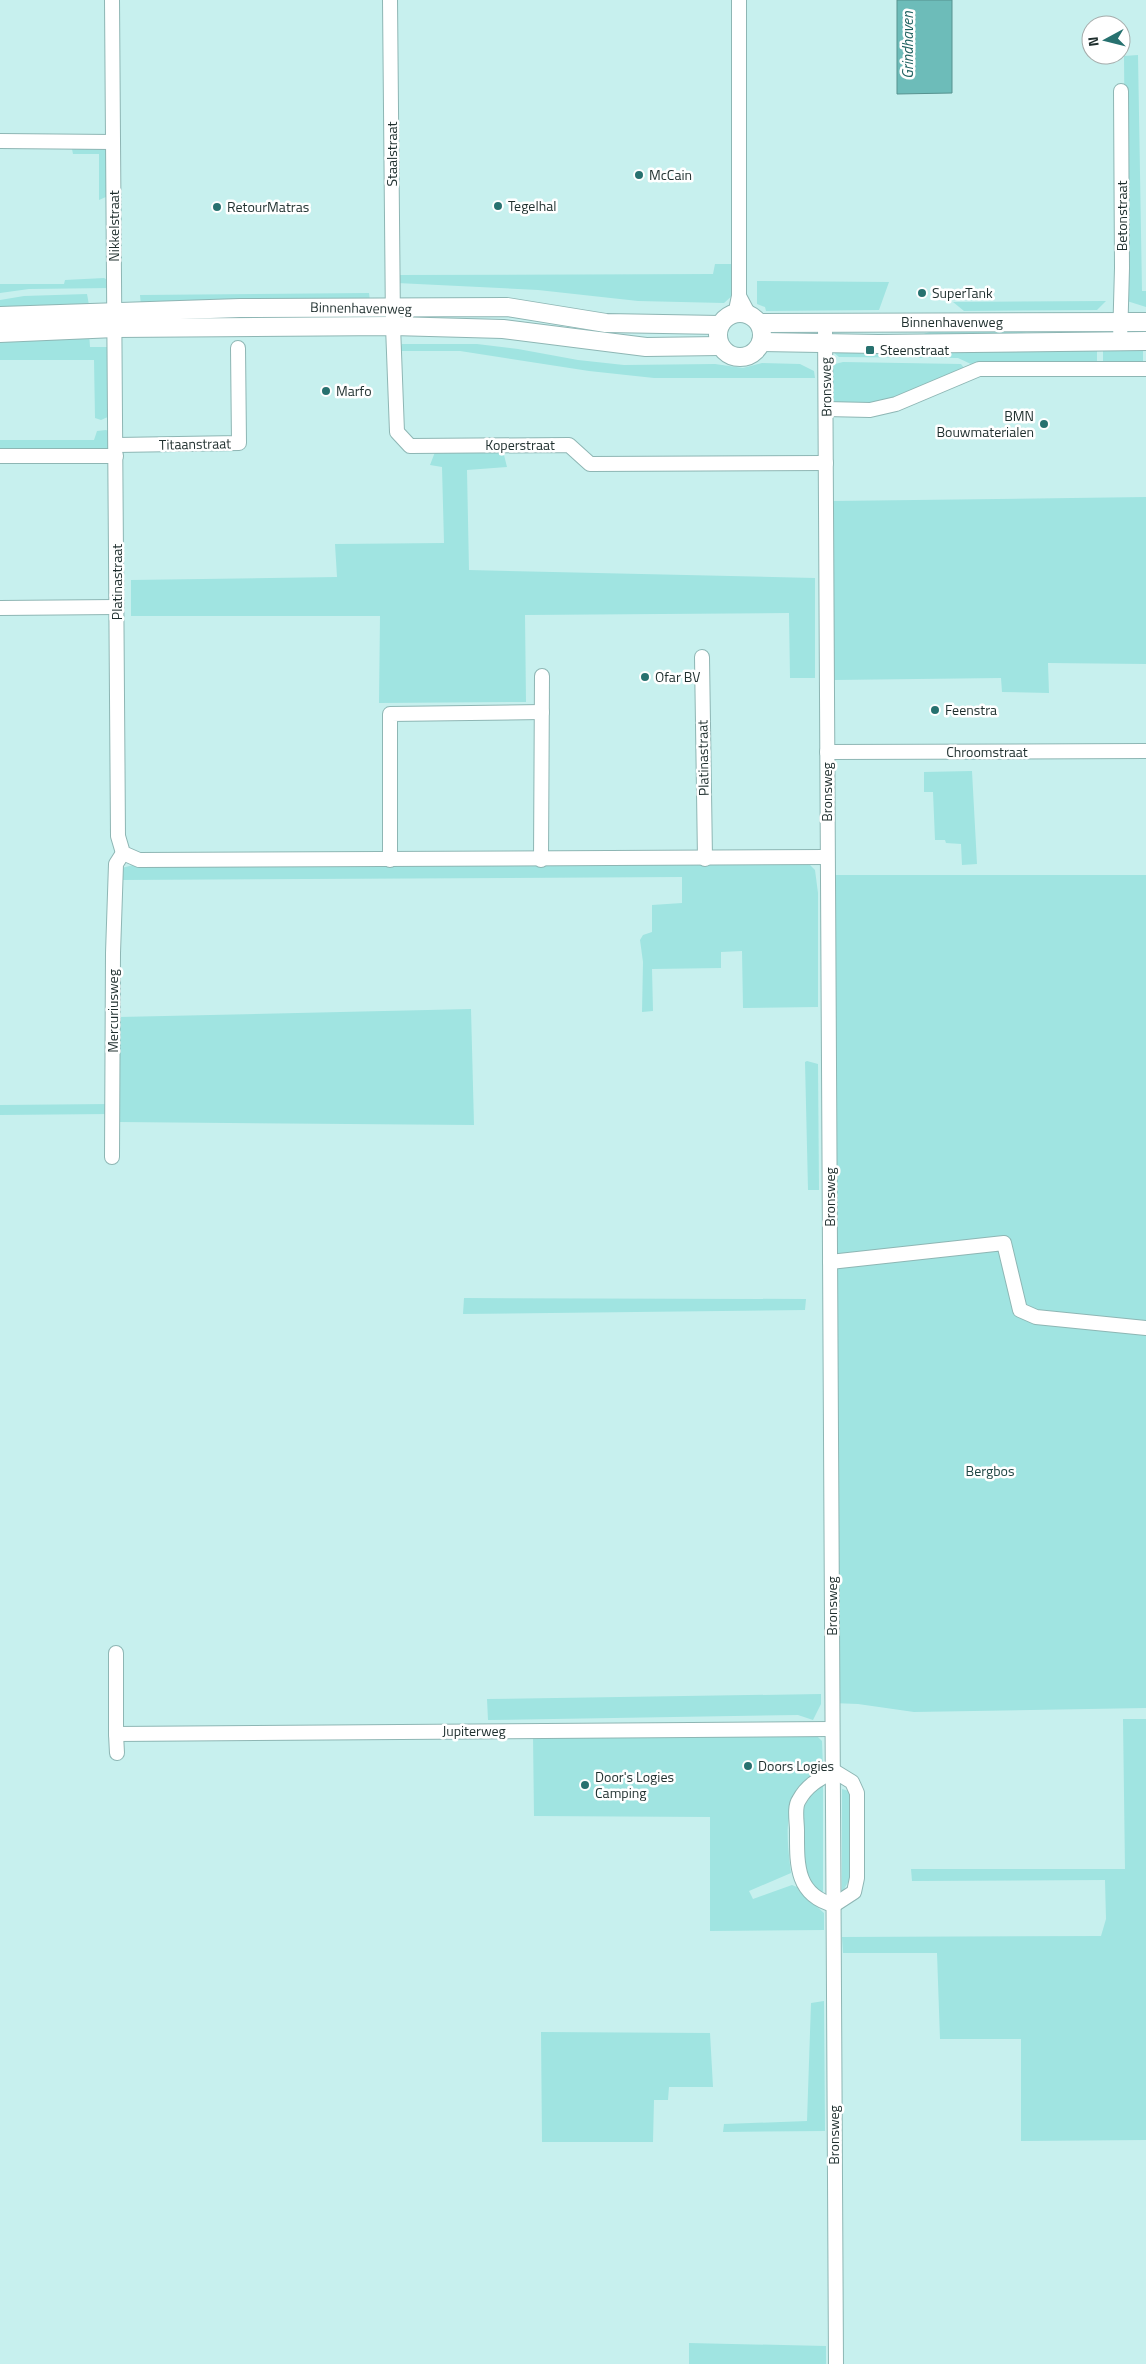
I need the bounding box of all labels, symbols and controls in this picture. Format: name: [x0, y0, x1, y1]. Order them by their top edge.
water label: Grindhaven: [896, 11, 919, 79]
north arrow: [1081, 15, 1131, 65]
text: N: [1082, 36, 1104, 48]
street label: Staalstraat: [381, 121, 402, 186]
place label: McCain: [649, 164, 692, 185]
marker: McCain: [633, 169, 645, 181]
street label: Betonstraat: [1111, 181, 1132, 251]
street label: Nikkelstraat: [103, 190, 124, 262]
place label: Tegelhal: [508, 195, 556, 216]
place label: RetourMatras: [227, 196, 309, 217]
marker: Tegelhal: [492, 200, 504, 212]
marker: RetourMatras: [211, 201, 223, 213]
place label: SuperTank: [932, 282, 993, 303]
marker: SuperTank: [916, 287, 928, 299]
street label: Binnenhavenweg: [310, 296, 412, 319]
street label: Binnenhavenweg: [901, 311, 1003, 332]
place label: Steenstraat: [880, 339, 949, 360]
marker: Steenstraat: [864, 344, 876, 356]
street label: Bronsweg: [814, 357, 837, 417]
place label: Marfo: [336, 380, 372, 401]
marker: Marfo: [320, 385, 332, 397]
place label: BMN Bouwmaterialen: [936, 405, 1034, 442]
marker: BMN Bouwmaterialen: [1038, 418, 1050, 430]
street label: Titaanstraat: [159, 432, 231, 455]
street label: Koperstraat: [485, 434, 555, 455]
street label: Platinastraat: [106, 544, 127, 620]
place label: Ofar BV: [655, 666, 700, 687]
marker: Ofar BV: [639, 671, 651, 683]
place label: Feenstra: [945, 699, 997, 720]
marker: Feenstra: [929, 704, 941, 716]
street label: Platinastraat: [691, 720, 714, 796]
street label: Chroomstraat: [946, 741, 1028, 762]
street label: Bronsweg: [816, 762, 837, 822]
street label: Mercuriusweg: [102, 969, 123, 1053]
street label: Bronsweg: [819, 1167, 840, 1227]
park label: Bergbos: [966, 1460, 1014, 1481]
street label: Bronsweg: [821, 1576, 842, 1636]
street label: Jupiterweg: [442, 1720, 506, 1741]
place label: Doors Logies: [758, 1755, 834, 1776]
marker: Doors Logies: [742, 1760, 754, 1772]
place label: Door's Logies Camping: [595, 1766, 674, 1803]
marker: Door's Logies Camping: [579, 1779, 591, 1791]
street label: Bronsweg: [823, 2105, 844, 2165]

